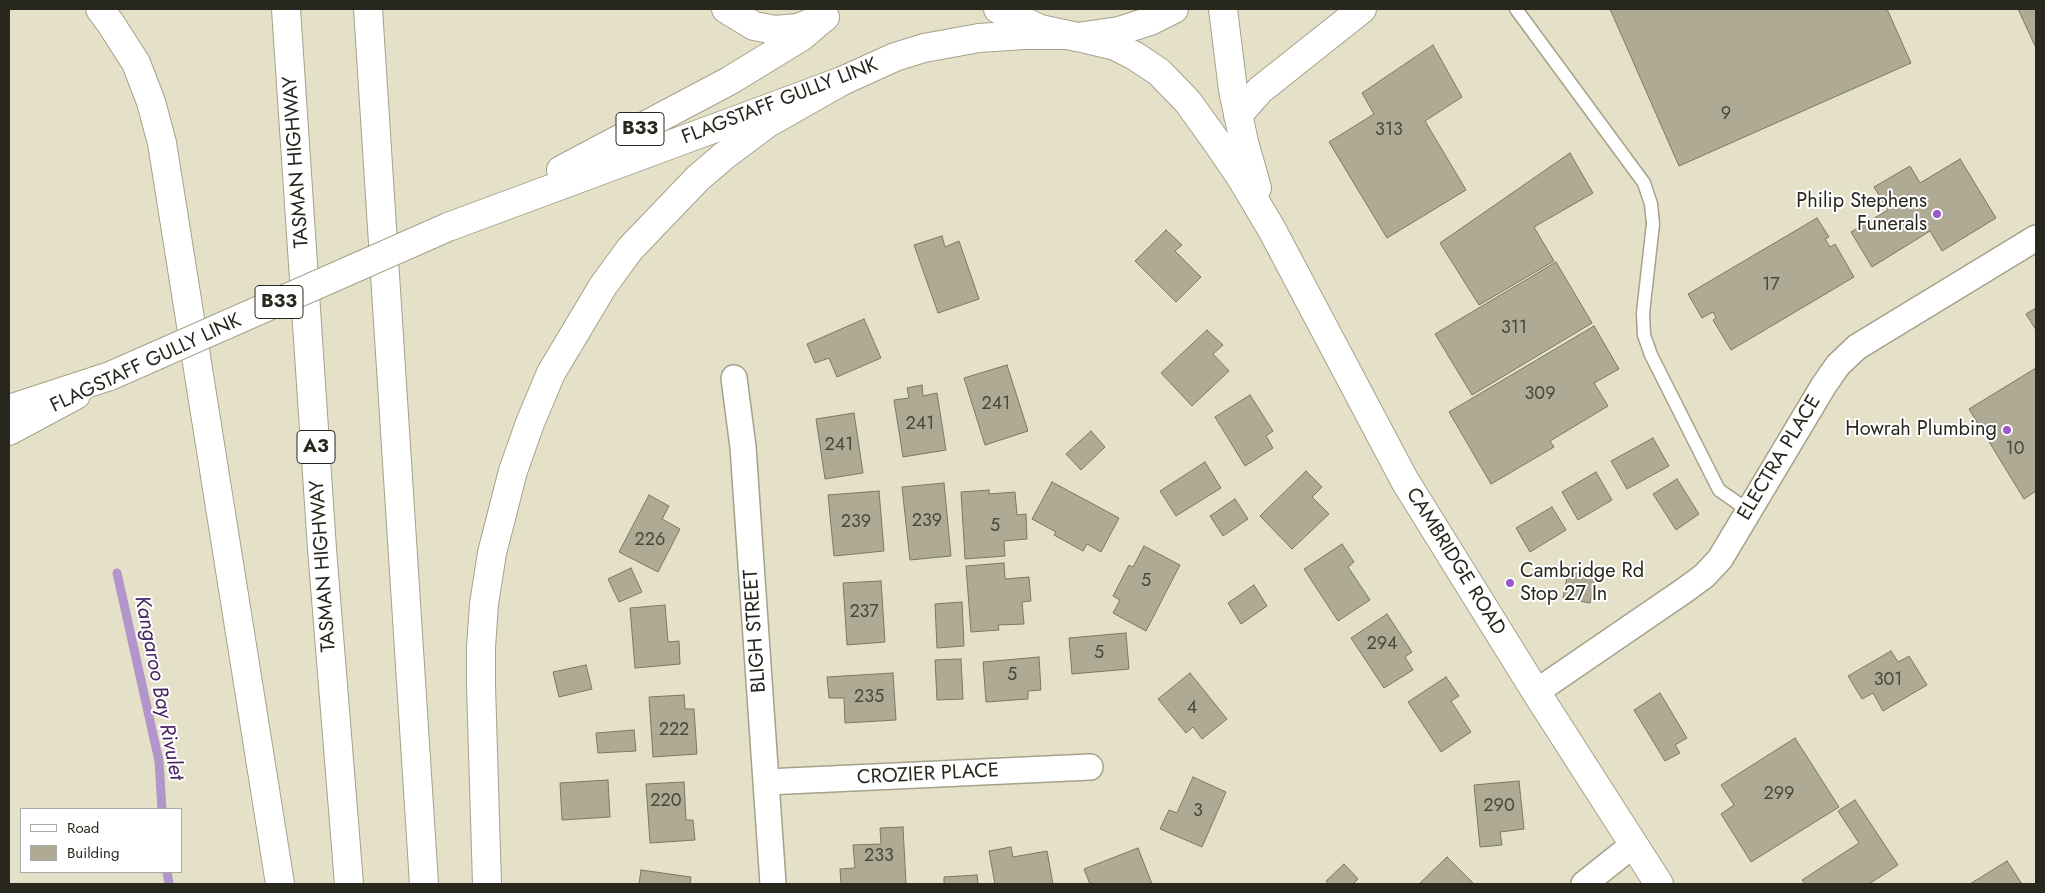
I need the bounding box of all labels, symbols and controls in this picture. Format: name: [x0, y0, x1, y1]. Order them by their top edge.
street label: FLAGSTAFF GULLY LINK: [679, 54, 881, 150]
street label: TASMAN HIGHWAY: [279, 75, 315, 249]
house number: 9: [1721, 104, 1731, 126]
road number: B33: [616, 112, 664, 146]
house number: 313: [1375, 120, 1403, 142]
place label: Philip Stephens Funerals: [1796, 190, 1927, 237]
marker: Philip Stephens Funerals: [1931, 208, 1943, 220]
house number: 17: [1762, 275, 1780, 297]
road number: B33: [255, 286, 303, 318]
street label: FLAGSTAFF GULLY LINK: [47, 309, 245, 419]
house number: 311: [1501, 318, 1527, 340]
house number: 309: [1525, 384, 1555, 406]
street label: ELECTRA PLACE: [1733, 391, 1827, 525]
house number: 241: [982, 394, 1010, 416]
house number: 241: [906, 414, 934, 436]
place label: Howrah Plumbing: [1845, 418, 1997, 442]
marker: Howrah Plumbing: [2001, 424, 2013, 436]
road number: A3: [297, 431, 335, 464]
house number: 241: [825, 435, 853, 457]
house number: 10: [2006, 439, 2024, 461]
street label: TASMAN HIGHWAY: [306, 479, 342, 653]
street label: CAMBRIDGE ROAD: [1400, 484, 1510, 640]
house number: 239: [912, 511, 942, 533]
house number: 239: [841, 512, 871, 534]
house number: 5: [990, 516, 1000, 538]
house number: 226: [635, 530, 665, 552]
place label: Cambridge Rd Stop 27 In: [1520, 560, 1644, 607]
street label: BLIGH STREET: [740, 569, 772, 693]
house number: 5: [1141, 571, 1151, 593]
marker: Cambridge Rd Stop 27 In: [1504, 577, 1516, 589]
water label: Kangaroo Bay Rivulet: [128, 594, 188, 782]
house number: 237: [849, 602, 879, 624]
house number: 294: [1366, 634, 1398, 656]
house number: 5: [1094, 643, 1104, 665]
house number: 5: [1007, 665, 1017, 687]
house number: 301: [1874, 670, 1902, 692]
house number: 235: [854, 687, 884, 709]
house number: 4: [1187, 698, 1197, 720]
house number: 222: [659, 720, 689, 742]
street label: CROZIER PLACE: [856, 759, 1000, 791]
house number: 299: [1764, 784, 1794, 806]
house number: 220: [650, 791, 682, 813]
house number: 290: [1483, 796, 1515, 818]
house number: 3: [1193, 801, 1203, 823]
legend: [20, 808, 182, 873]
text: Road: [67, 817, 99, 839]
text: Building: [67, 842, 119, 864]
house number: 233: [864, 846, 894, 868]

